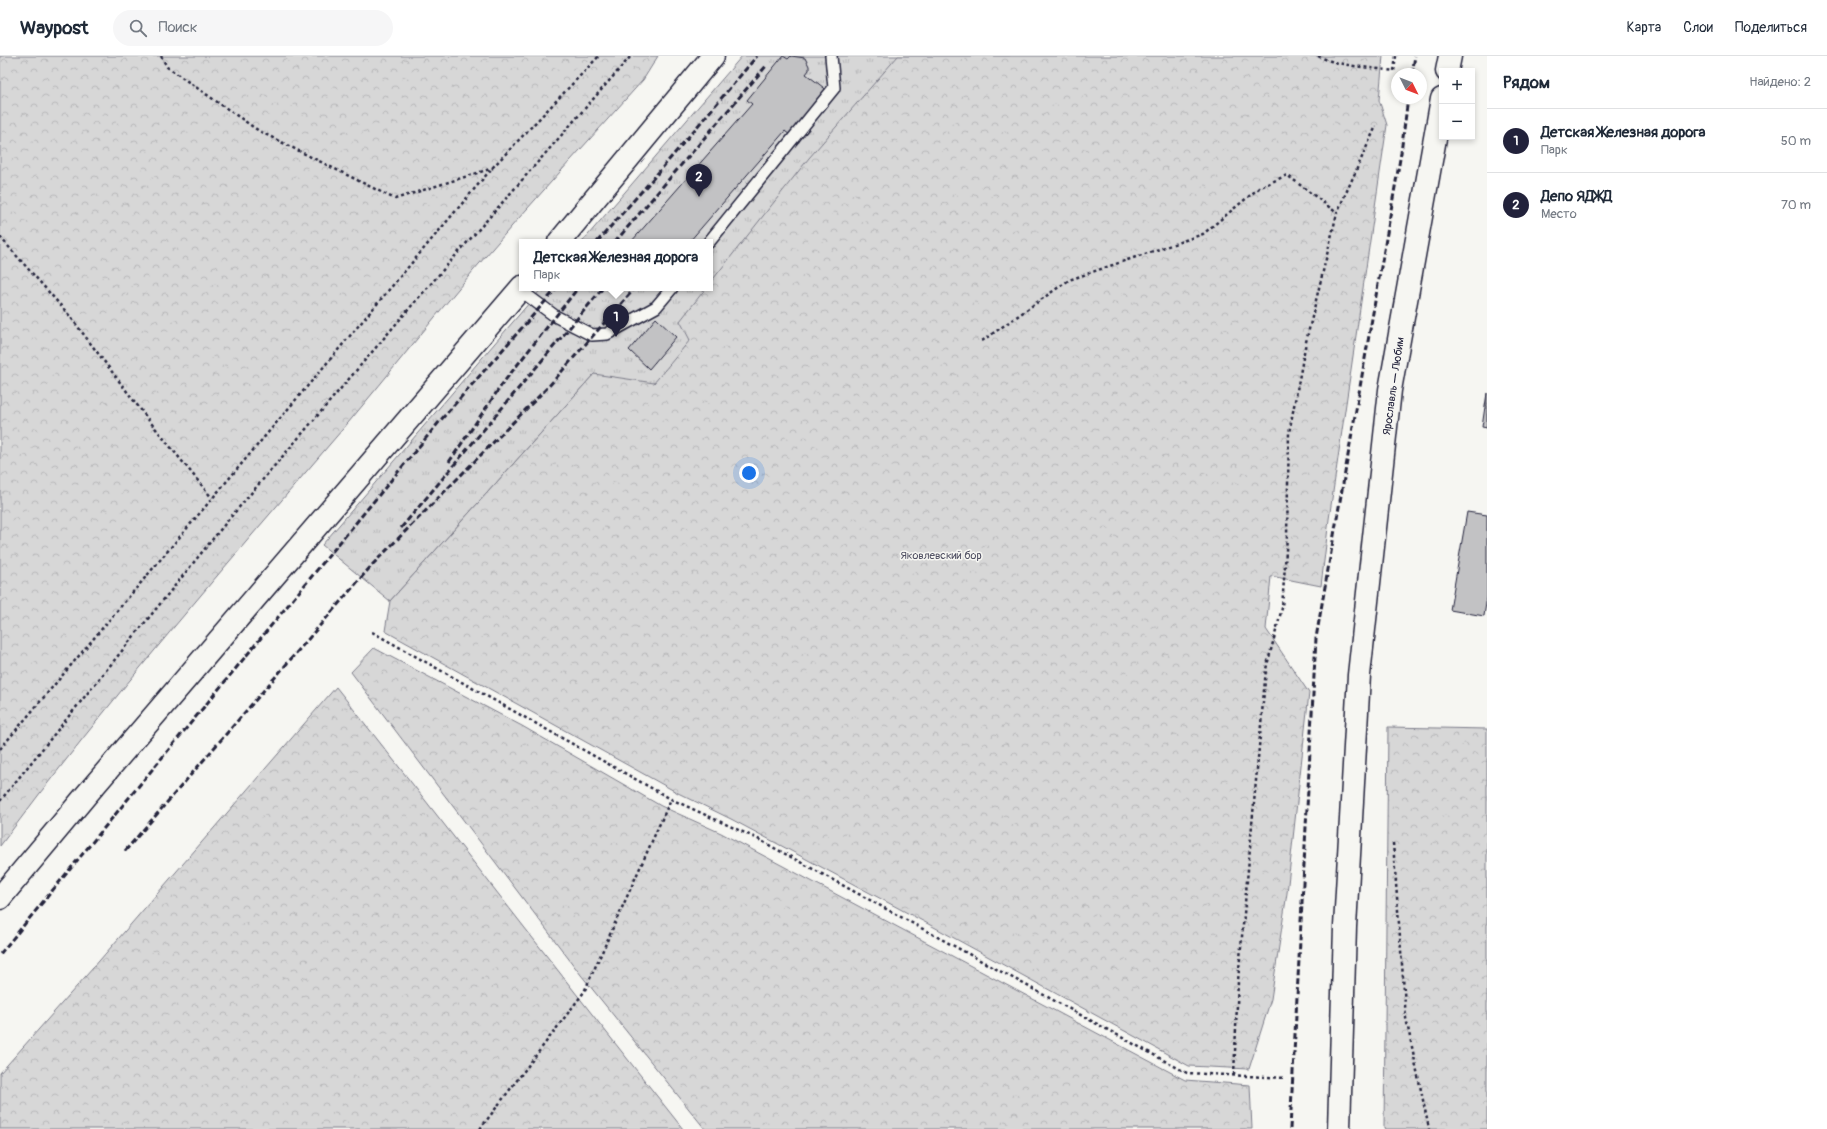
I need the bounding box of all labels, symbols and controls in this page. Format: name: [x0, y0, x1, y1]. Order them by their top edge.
search box: [113, 10, 393, 46]
text: Waypost: [20, 16, 89, 40]
icon: search: [127, 17, 149, 39]
text: Поиск: [159, 18, 198, 37]
text: Карта: [1627, 19, 1661, 36]
text: Слои: [1683, 19, 1713, 36]
text: Поделиться: [1735, 19, 1807, 36]
north arrow: [1391, 68, 1427, 104]
map controls: [1439, 68, 1475, 140]
button: +: [1439, 68, 1475, 104]
text: Рядом: [1503, 72, 1550, 93]
text: Найдено: 2: [1749, 74, 1811, 90]
button: −: [1439, 104, 1475, 140]
text: Детская Железная дорога: [1541, 123, 1706, 142]
text: 1: [1513, 133, 1519, 149]
text: 50 m: [1781, 133, 1811, 149]
text: Парк: [1541, 142, 1568, 158]
pin: 2: [686, 164, 712, 197]
text: Депо ЯДЖД: [1541, 187, 1612, 206]
text: 2: [1512, 197, 1520, 213]
text: 70 m: [1781, 197, 1811, 213]
text: Место: [1541, 206, 1577, 222]
popup: [519, 239, 713, 291]
text: Детская Железная дорога: [534, 248, 698, 267]
text: Парк: [534, 267, 560, 283]
pin: 1: [603, 304, 629, 337]
street label: Ярославль — Любим: [1380, 336, 1407, 436]
your location: [739, 463, 759, 483]
park label: Яковлевский бор: [900, 549, 982, 562]

